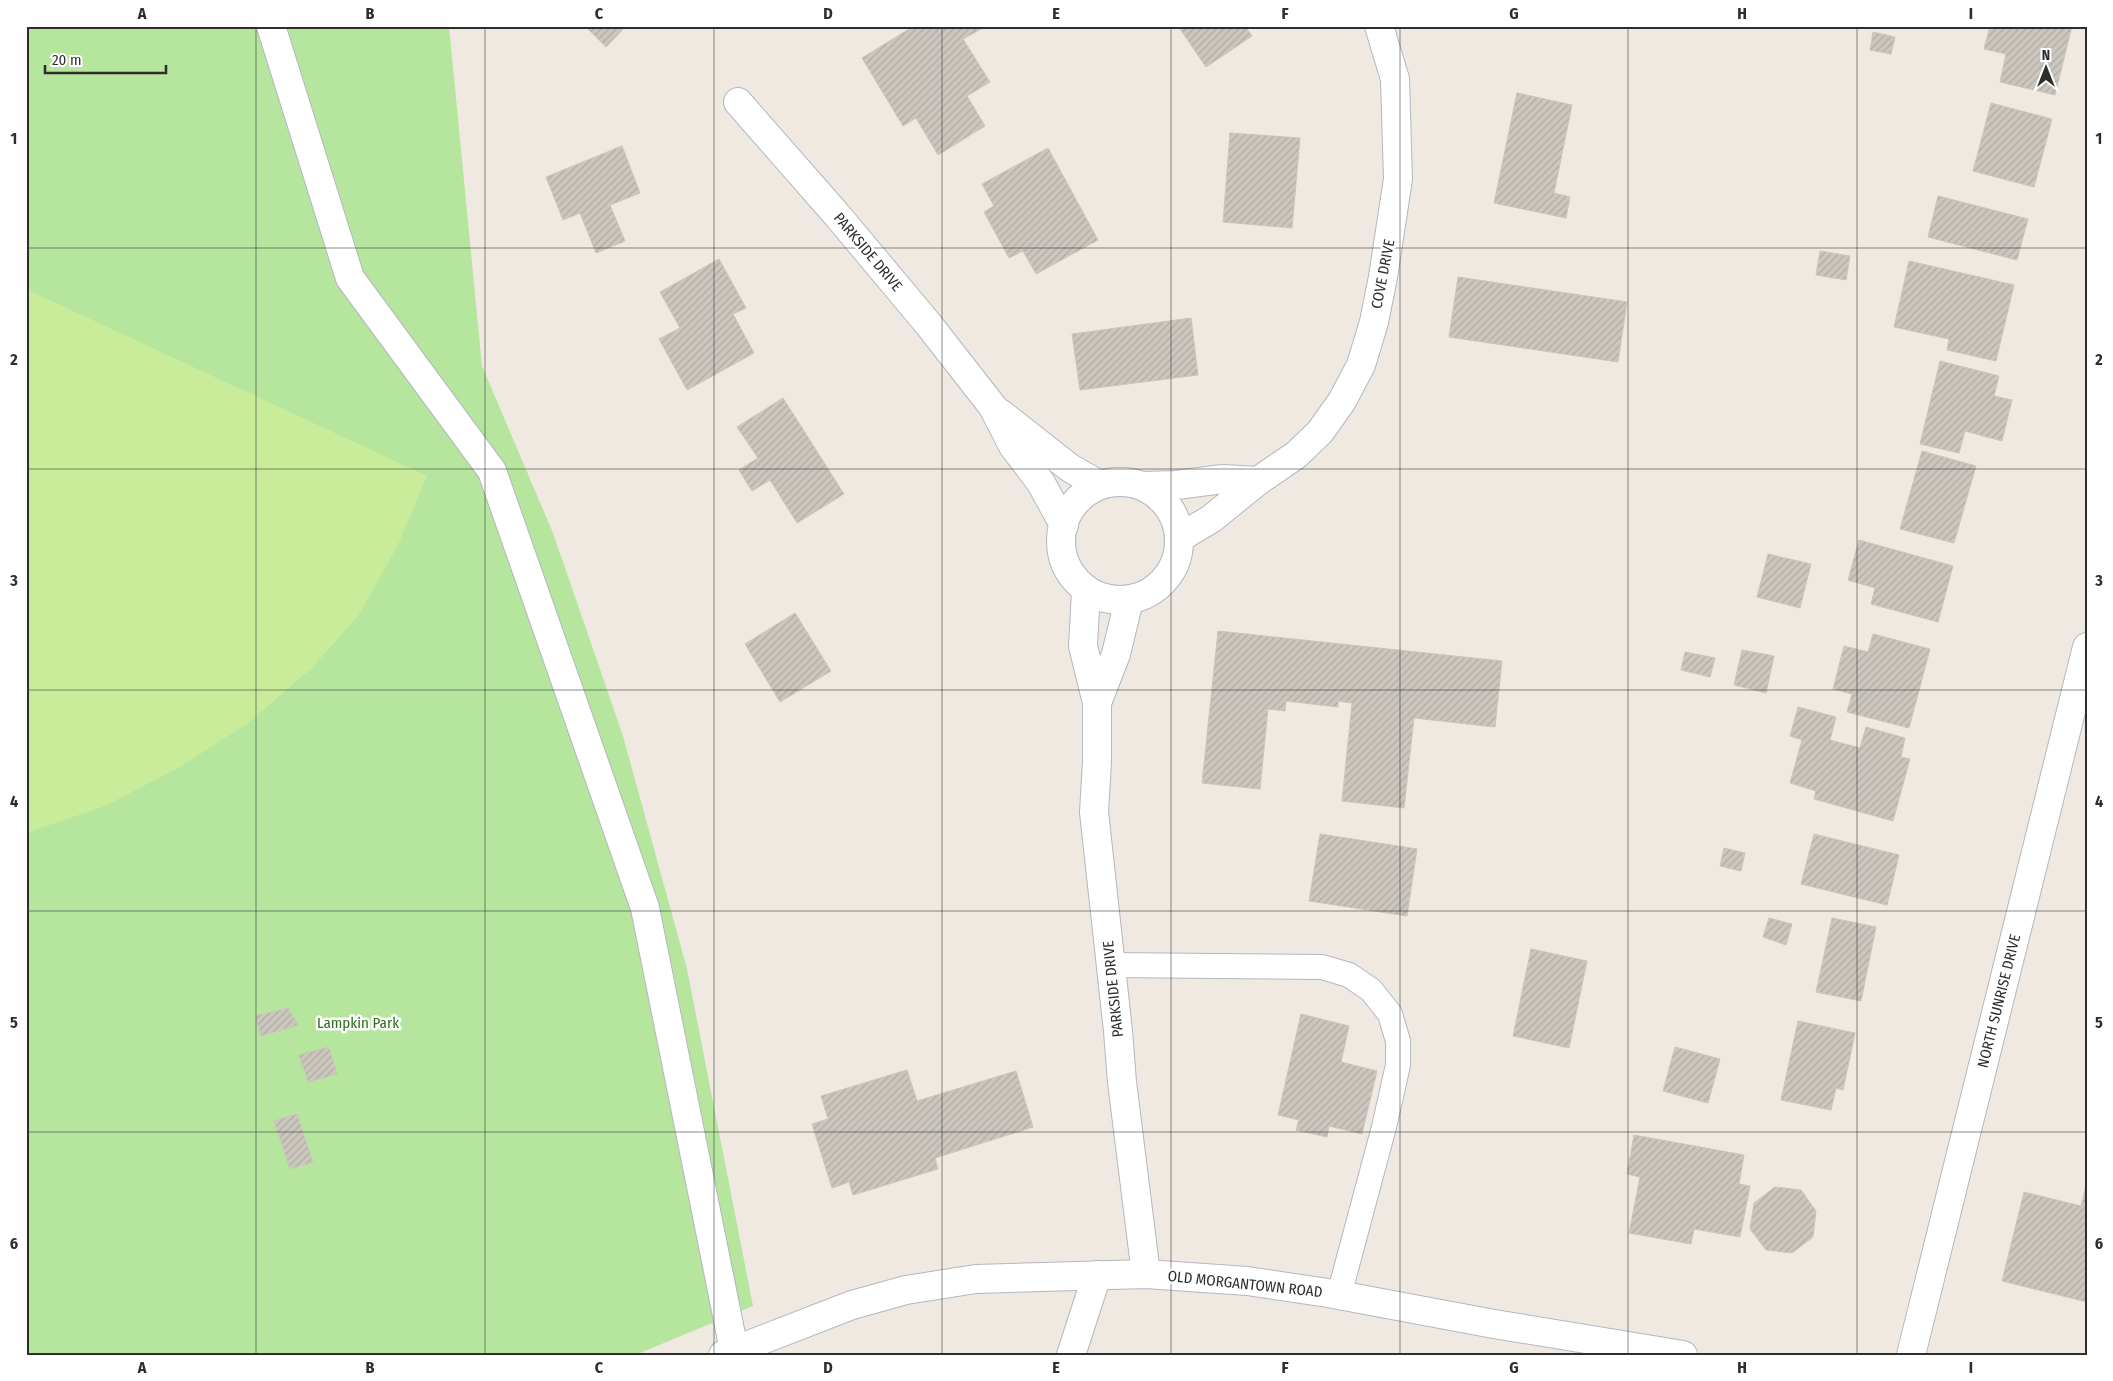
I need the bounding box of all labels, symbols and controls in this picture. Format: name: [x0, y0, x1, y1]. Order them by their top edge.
text: A: [137, 4, 147, 23]
text: B: [366, 4, 375, 23]
text: C: [595, 4, 604, 23]
text: D: [823, 4, 833, 23]
text: E: [1052, 4, 1060, 23]
text: F: [1281, 4, 1289, 23]
text: G: [1509, 4, 1519, 23]
text: H: [1737, 4, 1747, 23]
text: I: [1969, 4, 1973, 23]
scale bar: [45, 42, 166, 74]
north arrow: [2020, 42, 2070, 92]
text: N: [2042, 47, 2050, 64]
text: 20 m: [52, 51, 82, 69]
text: 1: [11, 129, 17, 148]
text: 1: [2096, 129, 2102, 148]
street label: PARKSIDE DRIVE: [830, 209, 906, 295]
street label: COVE DRIVE: [1367, 238, 1399, 310]
text: 2: [9, 350, 18, 369]
text: 2: [2094, 350, 2103, 369]
text: 3: [9, 571, 18, 590]
text: 3: [2094, 571, 2103, 590]
text: 4: [10, 792, 18, 811]
text: 4: [2095, 792, 2103, 811]
street label: NORTH SUNRISE DRIVE: [1974, 932, 2024, 1070]
street label: PARKSIDE DRIVE: [1099, 940, 1127, 1038]
text: 5: [10, 1013, 18, 1032]
text: 5: [2095, 1013, 2103, 1032]
park label: Lampkin Park: [317, 1014, 399, 1032]
text: 6: [10, 1234, 18, 1253]
text: 6: [2095, 1234, 2103, 1253]
street label: OLD MORGANTOWN ROAD: [1167, 1267, 1323, 1301]
text: A: [137, 1358, 147, 1377]
text: B: [366, 1358, 375, 1377]
text: C: [595, 1358, 604, 1377]
text: D: [823, 1358, 833, 1377]
text: E: [1052, 1358, 1060, 1377]
text: F: [1281, 1358, 1289, 1377]
text: G: [1509, 1358, 1519, 1377]
text: H: [1737, 1358, 1747, 1377]
text: I: [1969, 1358, 1973, 1377]

